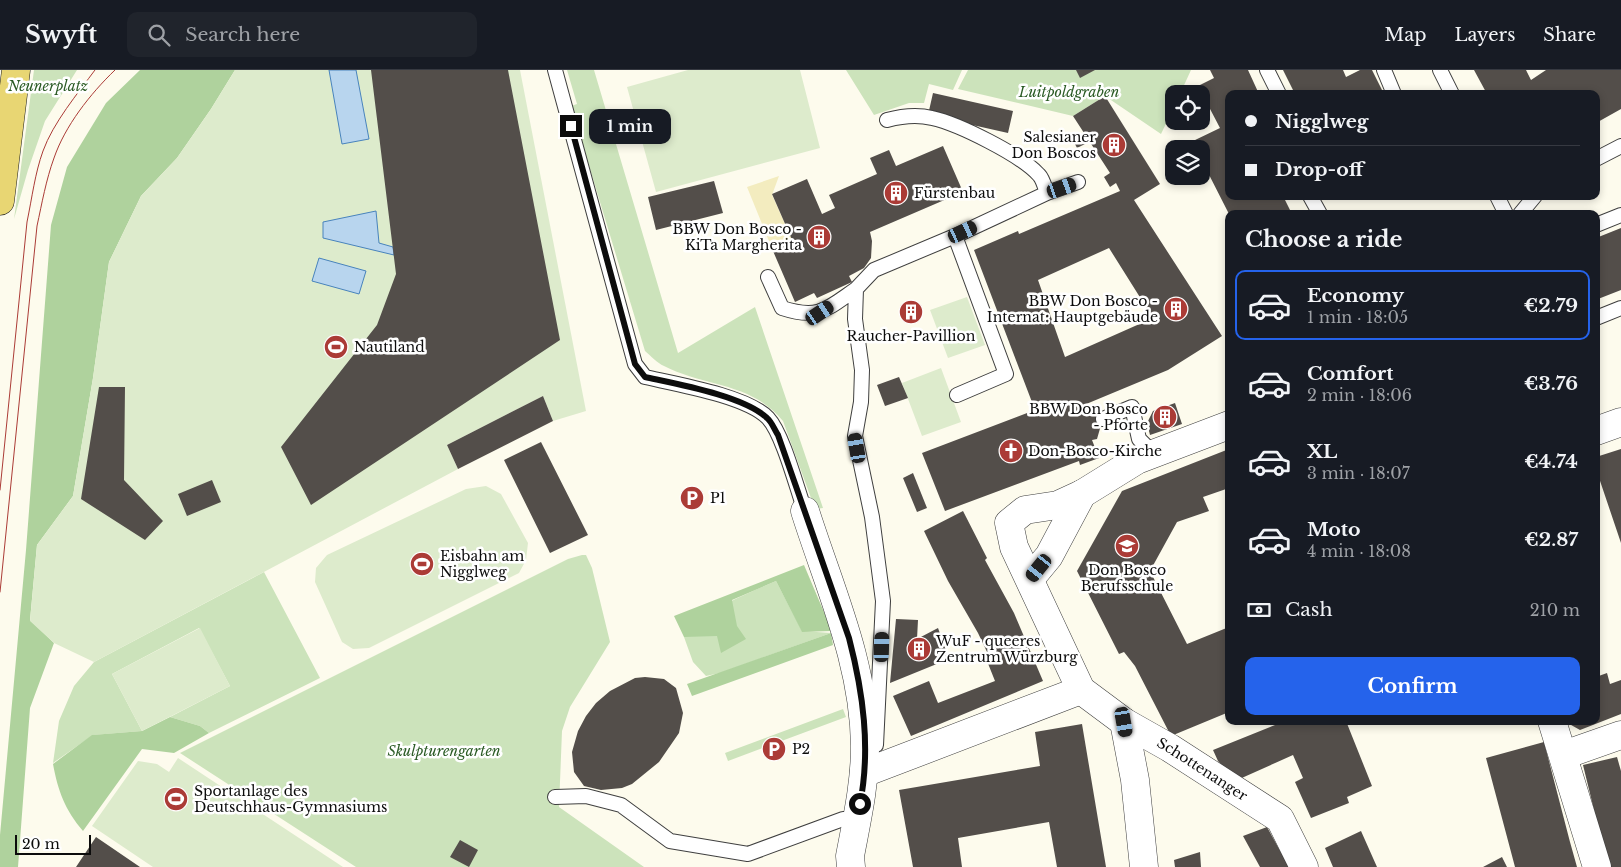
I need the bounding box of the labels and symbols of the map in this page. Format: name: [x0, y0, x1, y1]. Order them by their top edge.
park label: Neunerplatz: [7, 77, 88, 95]
park label: Luitpoldgraben: [1018, 83, 1119, 101]
callout: 1 min: [588, 108, 671, 144]
route end: [560, 115, 582, 137]
place label: Salesianer Don Boscos: [1012, 128, 1096, 162]
building icon: Salesianer Don Boscos: [1101, 132, 1127, 158]
car: [1045, 176, 1078, 200]
building icon: Fürstenbau: [883, 180, 909, 206]
place label: Fürstenbau: [914, 184, 996, 202]
car: [946, 219, 979, 245]
place label: BBW Don Bosco - KiTa Margherita: [672, 220, 802, 254]
building icon: BBW Don Bosco - KiTa Margherita: [806, 224, 832, 250]
place label: BBW Don Bosco - Internat: Hauptgebäude: [987, 292, 1158, 326]
building icon: BBW Don Bosco - Internat: Hauptgebäude: [1163, 296, 1189, 322]
car: [803, 298, 836, 328]
building icon: Raucher-Pavillion: [898, 299, 924, 325]
place label: Raucher-Pavillion: [847, 327, 976, 345]
sports icon: Nautiland: [323, 334, 349, 360]
place label: Nautiland: [354, 338, 425, 356]
place label: BBW Don Bosco - Pforte: [1029, 400, 1148, 434]
building icon: BBW Don Bosco - Pforte: [1152, 404, 1178, 430]
car: [847, 432, 866, 464]
church icon: Don-Bosco-Kirche: [998, 438, 1024, 464]
place label: Don-Bosco-Kirche: [1028, 442, 1162, 460]
parking icon: P1: [679, 485, 705, 511]
place label: P1: [710, 489, 726, 507]
school or university icon: Don Bosco Berufsschule: [1114, 533, 1140, 559]
place label: Eisbahn am Nigglweg: [440, 547, 524, 581]
sports icon: Eisbahn am Nigglweg: [409, 551, 435, 577]
car: [1023, 552, 1054, 584]
place label: Don Bosco Berufsschule: [1081, 561, 1173, 595]
car: [873, 632, 890, 662]
place label: WuF - queeres Zentrum Würzburg: [935, 632, 1078, 666]
building icon: WuF - queeres Zentrum Würzburg: [906, 636, 932, 662]
car: [1114, 706, 1133, 738]
street label: Schottenanger: [1154, 734, 1251, 805]
parking icon: P2: [761, 736, 787, 762]
place label: P2: [792, 740, 810, 758]
park label: Skulpturengarten: [387, 742, 501, 760]
place label: Sportanlage des Deutschhaus-Gymnasiums: [194, 782, 387, 816]
sports icon: Sportanlage des Deutschhaus-Gymnasiums: [163, 786, 189, 812]
route start: [849, 793, 871, 815]
scale bar: [15, 832, 91, 855]

